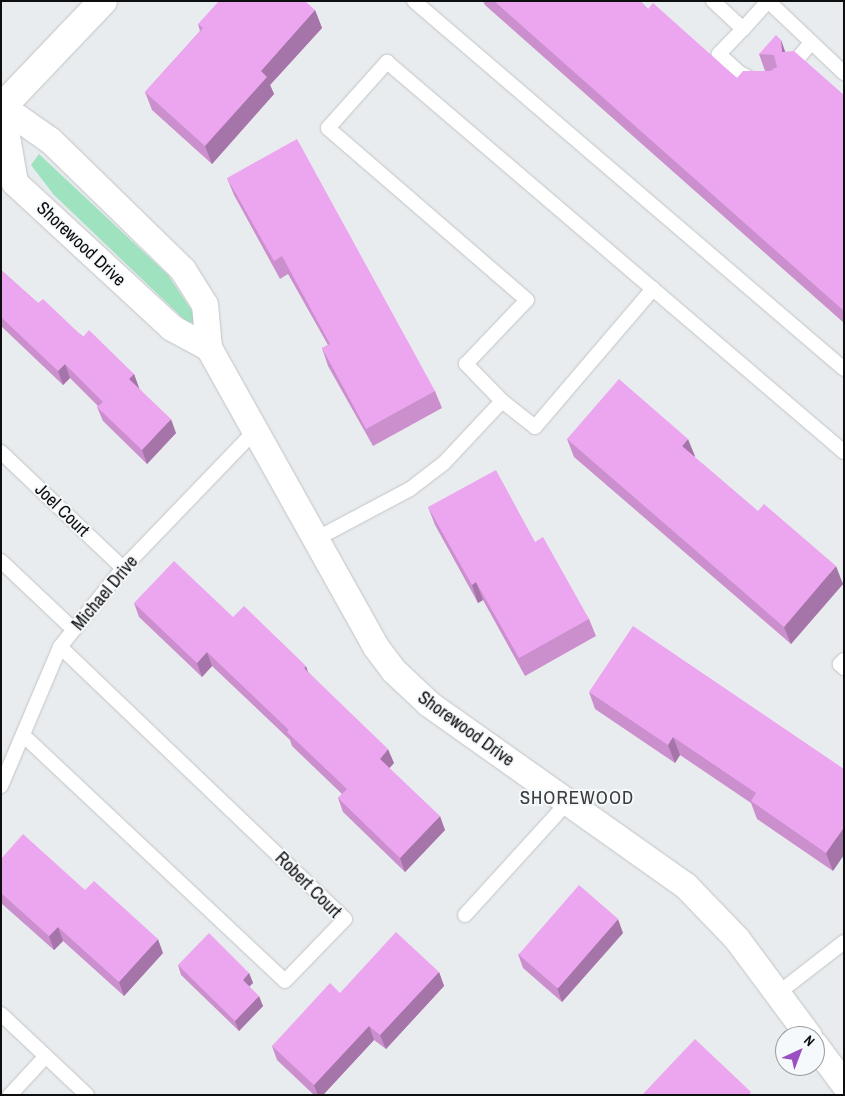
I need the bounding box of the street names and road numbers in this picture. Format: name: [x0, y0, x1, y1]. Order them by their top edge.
street label: Shorewood Drive: [32, 197, 130, 291]
street label: Joel Court: [30, 479, 94, 541]
street label: Michael Drive: [67, 551, 143, 635]
street label: Shorewood Drive: [414, 687, 518, 771]
street label: Robert Court: [270, 847, 346, 923]

